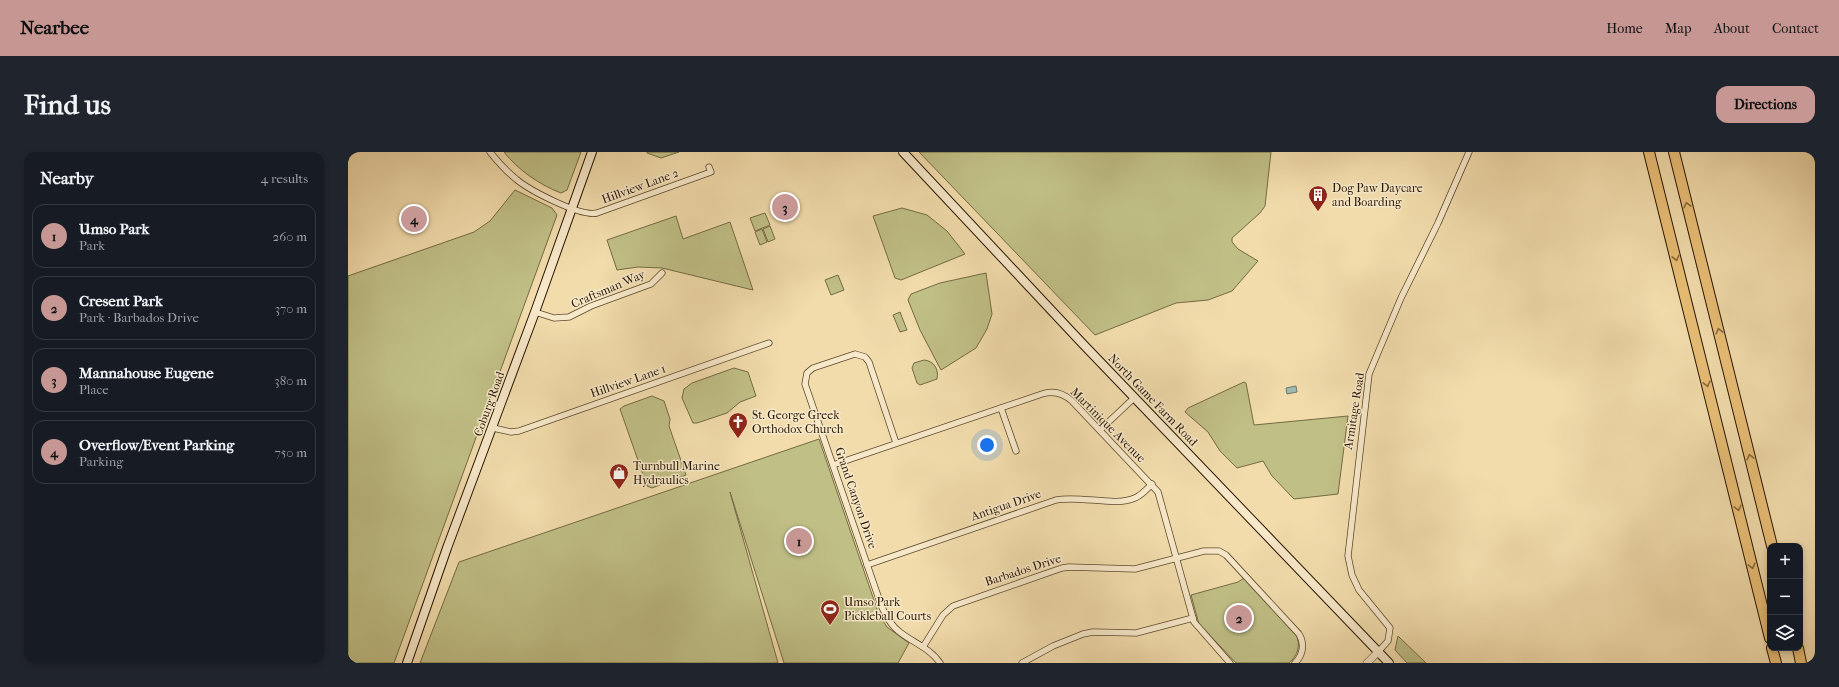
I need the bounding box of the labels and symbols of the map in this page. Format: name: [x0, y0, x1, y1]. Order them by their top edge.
street label: Hillview Lane 2: [600, 166, 680, 206]
place label: Dog Paw Daycare and Boarding: [1332, 181, 1423, 209]
building icon: Dog Paw Daycare and Boarding: [1307, 184, 1329, 212]
pin: 3: [772, 192, 798, 222]
one-way arrow: [1683, 202, 1692, 209]
pin: 4: [401, 204, 427, 234]
one-way arrow: [1671, 255, 1679, 261]
street label: Craftsman Way: [569, 267, 648, 311]
one-way arrow: [1715, 328, 1723, 334]
street label: North Game Farm Road: [1105, 351, 1201, 449]
street label: Hillview Lane 1: [588, 362, 668, 400]
street label: Coburg Road: [471, 369, 507, 438]
street label: Armitage Road: [1341, 371, 1367, 452]
one-way arrow: [1702, 380, 1711, 387]
street label: Martinique Avenue: [1068, 385, 1148, 465]
place label: St. George Greek Orthodox Church: [752, 408, 844, 436]
church icon: St. George Greek Orthodox Church: [727, 411, 749, 439]
your location: [977, 435, 997, 455]
street label: Grand Canyon Drive: [832, 445, 880, 551]
one-way arrow: [1746, 454, 1755, 461]
place label: Turnbull Marine Hydraulics: [633, 459, 720, 487]
shop icon: Turnbull Marine Hydraulics: [608, 462, 630, 490]
street label: Antigua Drive: [968, 486, 1043, 524]
one-way arrow: [1733, 505, 1741, 511]
pin: 1: [786, 526, 812, 556]
street label: Barbados Drive: [983, 551, 1063, 589]
one-way arrow: [1747, 562, 1756, 569]
place label: Umso Park Pickleball Courts: [844, 595, 932, 623]
sports icon: Umso Park Pickleball Courts: [819, 598, 841, 626]
pin: 2: [1226, 603, 1252, 633]

